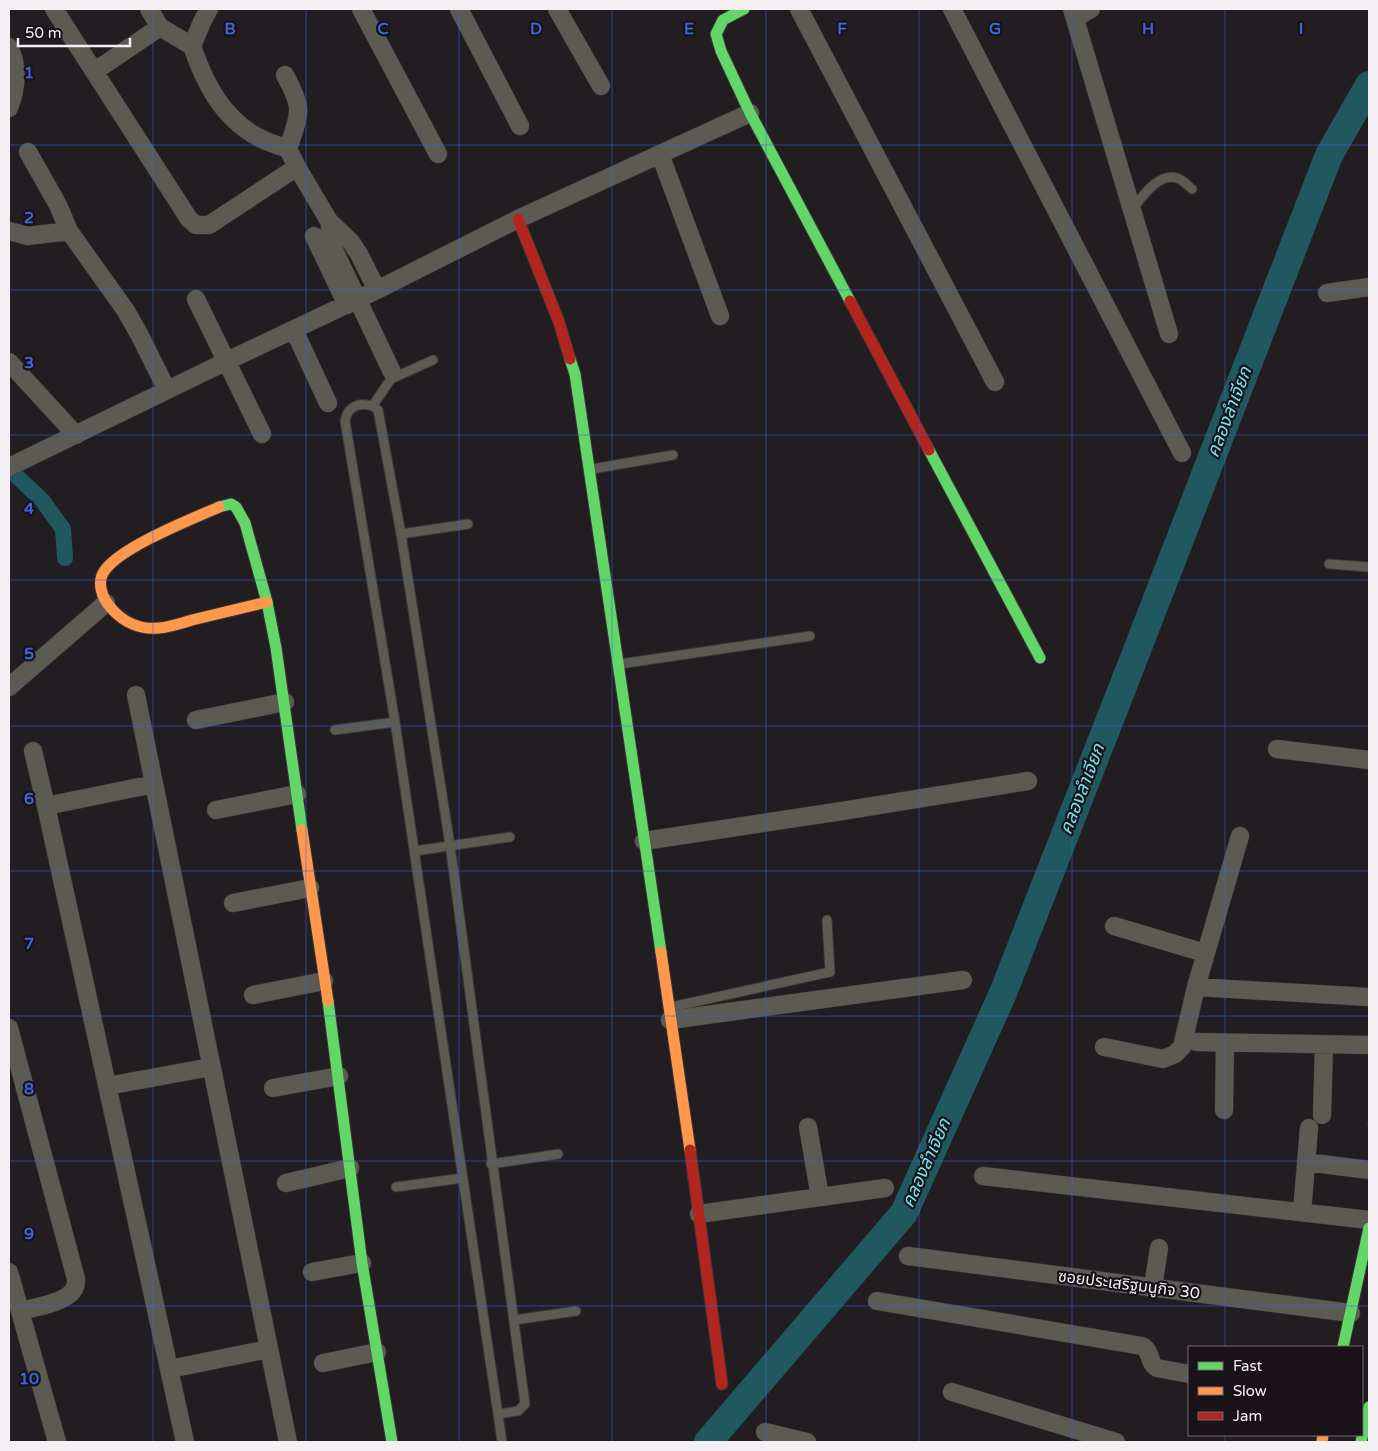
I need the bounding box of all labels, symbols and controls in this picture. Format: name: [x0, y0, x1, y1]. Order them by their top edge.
scale bar: [18, 15, 130, 47]
text: B: [224, 19, 236, 39]
text: C: [377, 19, 389, 39]
text: D: [530, 19, 542, 39]
text: E: [684, 19, 694, 39]
text: F: [837, 19, 847, 39]
text: G: [989, 19, 1001, 39]
text: H: [1142, 19, 1154, 39]
text: I: [1299, 19, 1303, 39]
text: 50 m: [25, 24, 62, 42]
text: 1: [24, 63, 34, 83]
text: 2: [24, 208, 34, 228]
text: 3: [24, 353, 34, 373]
water label: คลองลำเจียก: [1202, 363, 1257, 460]
text: 4: [24, 499, 34, 519]
text: 5: [24, 644, 34, 664]
water label: คลองลำเจียก: [1055, 740, 1110, 837]
text: 6: [24, 789, 34, 809]
text: 7: [24, 934, 34, 954]
text: 8: [24, 1079, 34, 1099]
water label: คลองลำเจียก: [897, 1114, 956, 1211]
text: 9: [24, 1224, 34, 1244]
street label: ซอยประเสริฐมนูกิจ 30: [1057, 1266, 1201, 1304]
legend: [1188, 1346, 1363, 1436]
text: Fast: [1233, 1357, 1263, 1375]
text: 10: [19, 1369, 39, 1389]
text: Slow: [1233, 1382, 1267, 1400]
text: Jam: [1233, 1407, 1262, 1425]

